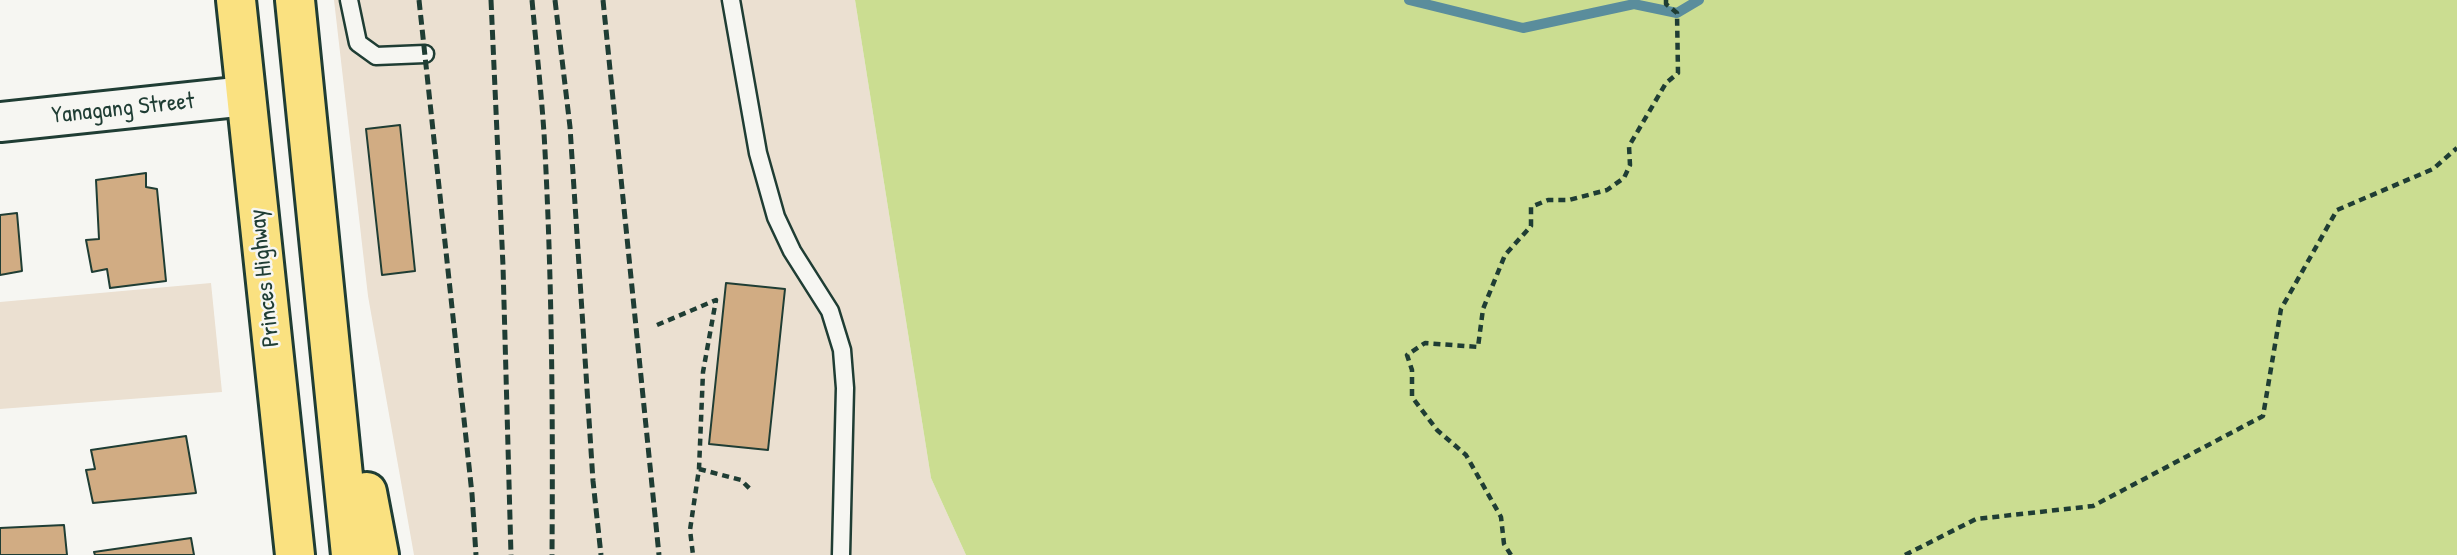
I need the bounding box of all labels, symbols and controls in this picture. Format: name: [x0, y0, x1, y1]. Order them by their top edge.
street label: Yanagang Street: [50, 87, 196, 131]
street label: Princes Highway: [243, 208, 287, 348]

